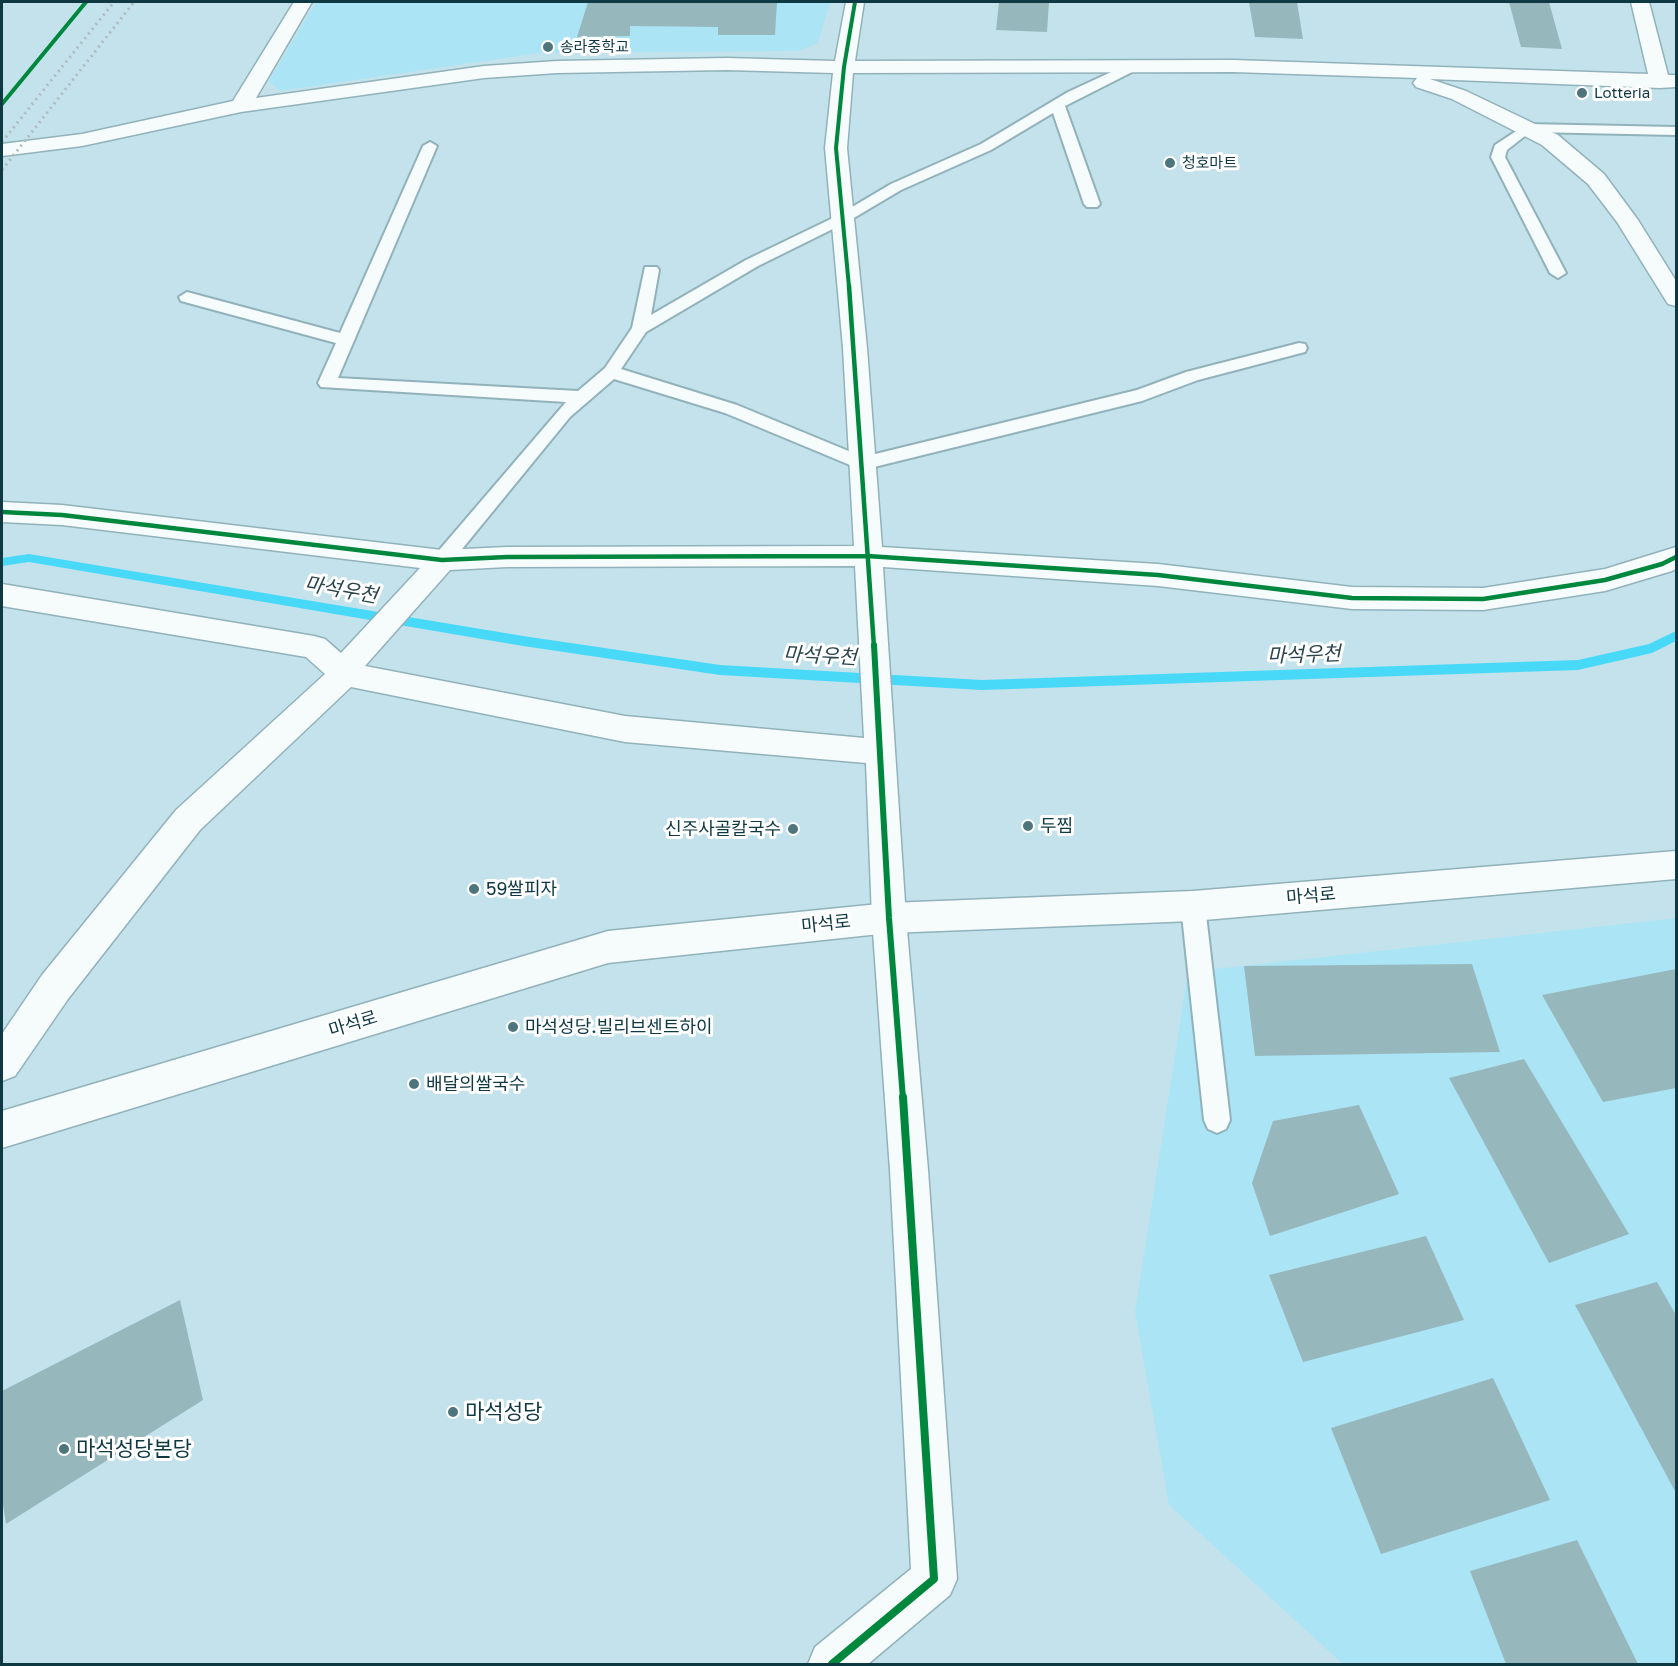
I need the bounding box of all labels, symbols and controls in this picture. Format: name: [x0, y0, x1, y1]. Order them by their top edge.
place label: 송라중학교: [560, 38, 629, 56]
marker: 송라중학교: [541, 40, 555, 54]
place label: Lotteria: [1594, 84, 1650, 102]
marker: Lotteria: [1575, 86, 1589, 100]
place label: 청호마트: [1182, 154, 1237, 172]
marker: 청호마트: [1163, 156, 1177, 170]
water label: 마석우천: [303, 572, 379, 608]
water label: 마석우천: [783, 642, 857, 670]
water label: 마석우천: [1267, 642, 1341, 668]
place label: 두찜: [1040, 815, 1073, 837]
place label: 신주사골칼국수: [665, 818, 781, 840]
marker: 두찜: [1021, 819, 1035, 833]
marker: 신주사골칼국수: [786, 822, 800, 836]
place label: 59쌀피자: [486, 878, 557, 900]
marker: 59쌀피자: [467, 882, 481, 896]
street label: 마석로: [1285, 883, 1337, 909]
street label: 마석로: [800, 911, 852, 937]
street label: 마석로: [326, 1006, 380, 1042]
place label: 마석성당.빌리브센트하이: [525, 1016, 713, 1038]
marker: 마석성당.빌리브센트하이: [506, 1020, 520, 1034]
place label: 배달의쌀국수: [426, 1073, 525, 1095]
marker: 배달의쌀국수: [407, 1077, 421, 1091]
place label: 마석성당: [465, 1399, 542, 1425]
marker: 마석성당: [446, 1405, 460, 1419]
place label: 마석성당본당: [76, 1436, 192, 1462]
marker: 마석성당본당: [57, 1442, 71, 1456]

